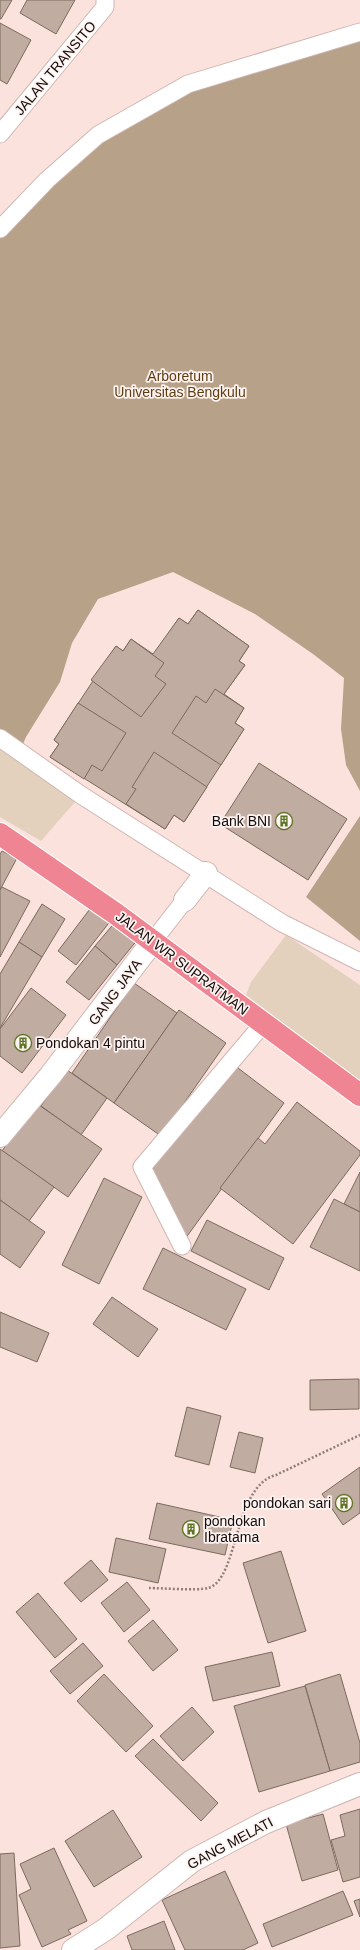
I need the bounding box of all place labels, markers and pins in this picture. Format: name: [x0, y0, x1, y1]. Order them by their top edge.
building icon: Bank BNI: [274, 811, 294, 831]
place label: Bank BNI: [212, 813, 271, 829]
building icon: Pondokan 4 pintu: [13, 1033, 33, 1053]
place label: Pondokan 4 pintu: [36, 1035, 145, 1051]
building icon: pondokan sari: [334, 1493, 354, 1513]
place label: pondokan sari: [243, 1495, 331, 1511]
place label: pondokan Ibratama: [204, 1513, 266, 1545]
building icon: pondokan Ibratama: [181, 1519, 201, 1539]

